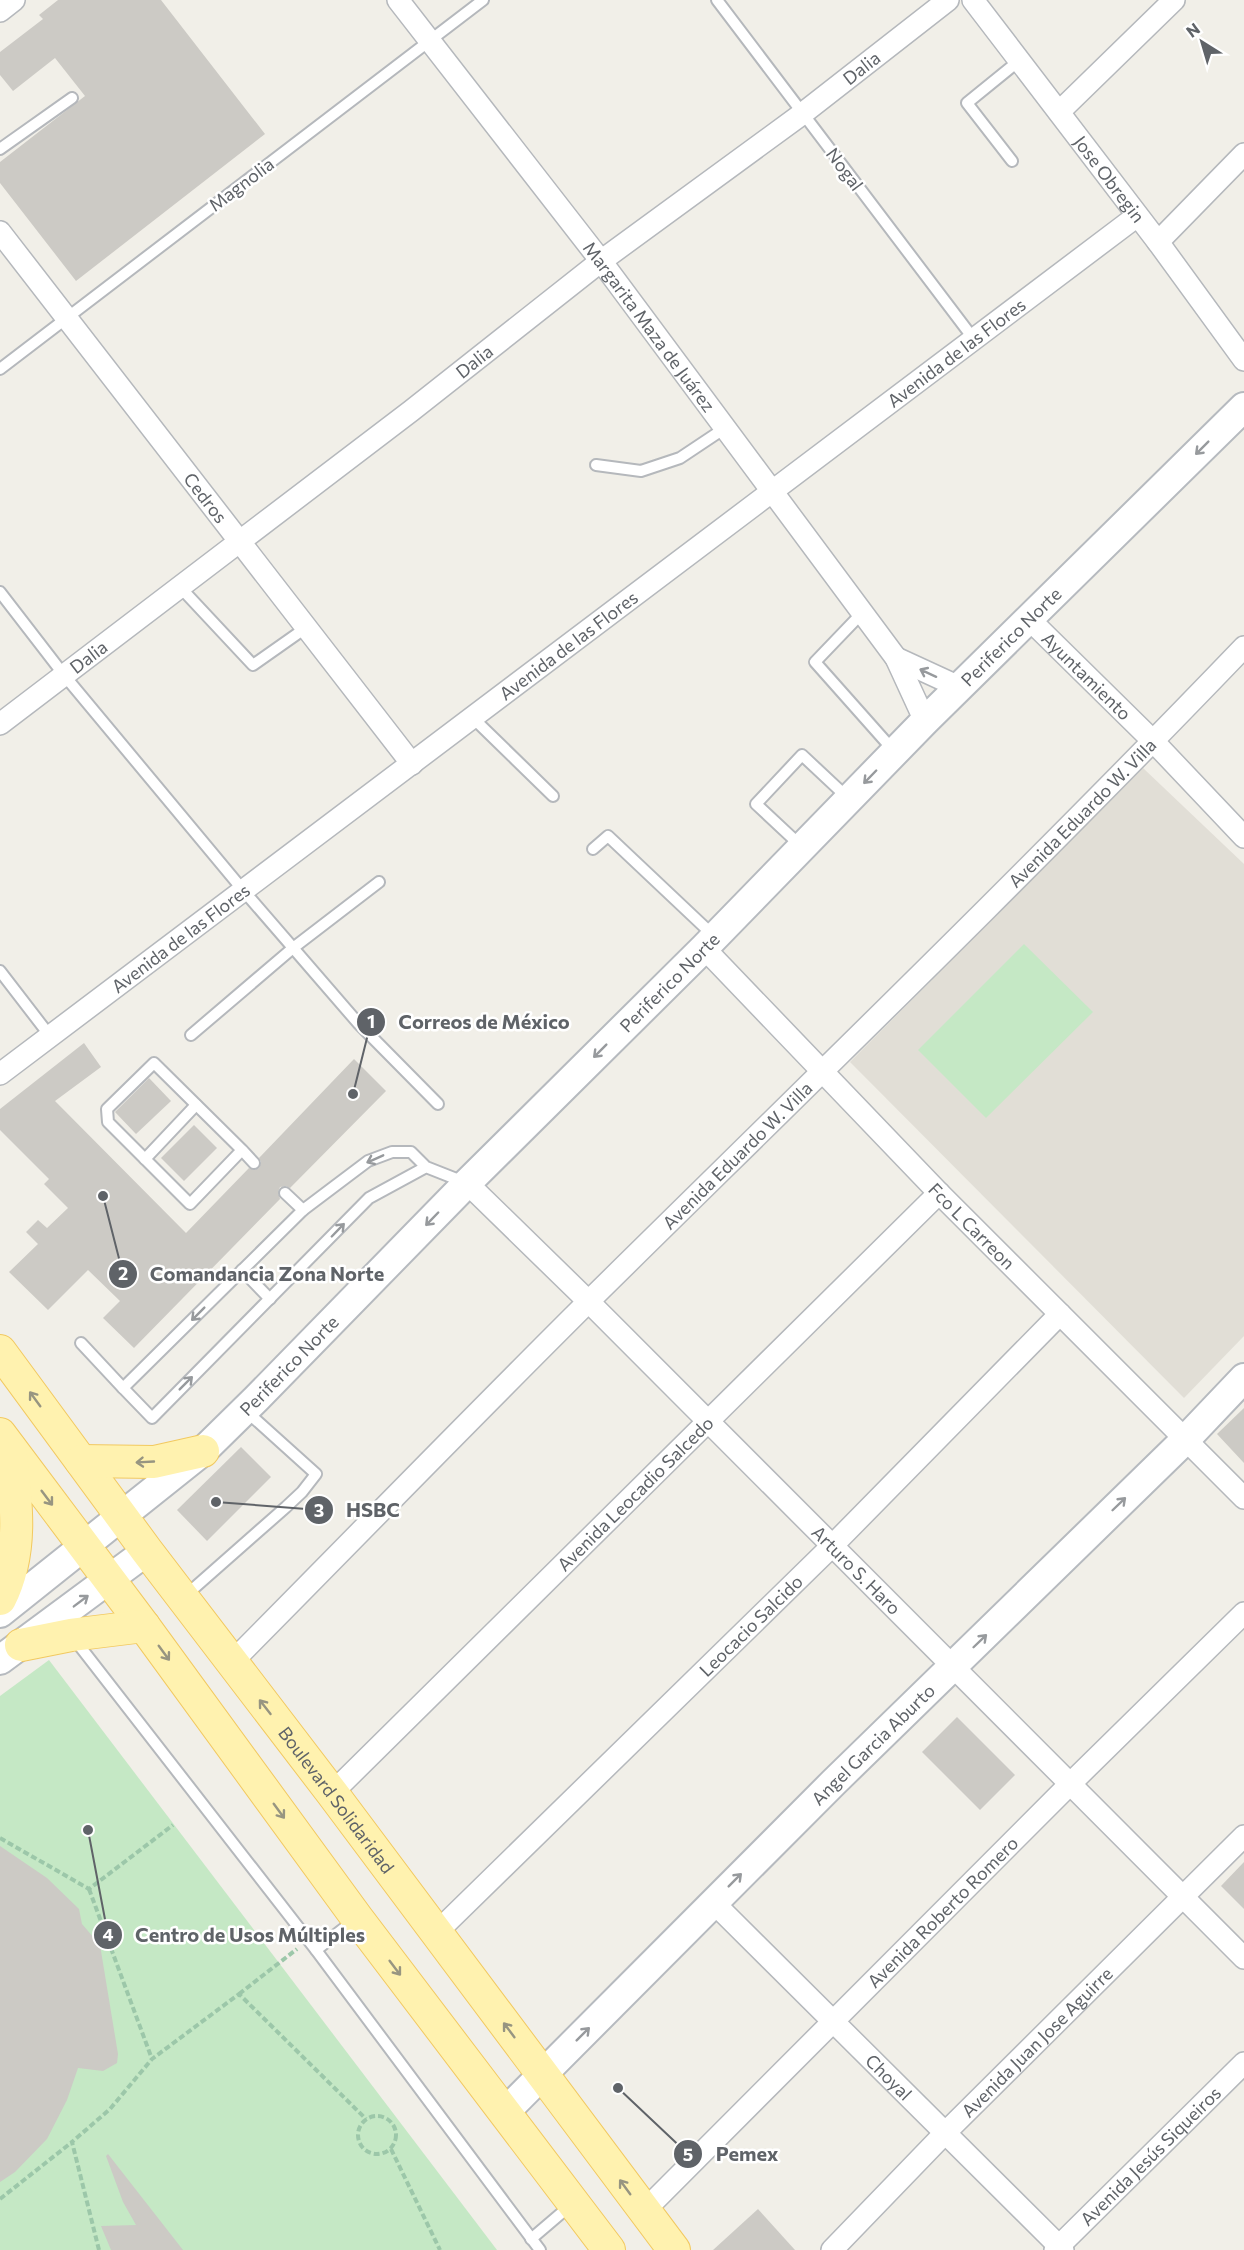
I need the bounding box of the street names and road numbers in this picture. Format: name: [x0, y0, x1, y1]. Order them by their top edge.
street label: Dalia: [838, 46, 884, 89]
street label: Jose Obregin: [1069, 131, 1150, 227]
street label: Nogal: [822, 143, 868, 195]
street label: Magnolia: [204, 152, 278, 216]
street label: Margarita Maza de Juárez: [579, 237, 720, 416]
street label: Avenida de las Flores: [883, 293, 1030, 412]
street label: Dalia: [451, 340, 497, 383]
street label: Cedros: [179, 468, 232, 527]
street label: Periferico Norte: [956, 582, 1066, 691]
street label: Avenida de las Flores: [495, 586, 642, 704]
street label: Ayuntamiento: [1038, 627, 1136, 724]
street label: Dalia: [65, 635, 111, 678]
street label: Avenida Eduardo W. Villa: [1003, 734, 1161, 892]
street label: Avenida de las Flores: [107, 879, 254, 997]
street label: Periferico Norte: [615, 928, 724, 1036]
street label: Avenida Eduardo W. Villa: [658, 1077, 817, 1234]
street label: Fco L Carreon: [924, 1178, 1020, 1274]
street label: Periferico Norte: [235, 1311, 343, 1420]
street label: Avenida Leocadio Salcedo: [552, 1412, 718, 1575]
street label: Arturo S. Haro: [807, 1521, 906, 1619]
street label: Leocacio Salcido: [694, 1570, 807, 1681]
street label: Angel Garcia Aburto: [806, 1679, 939, 1810]
street label: Boulevard Solidaridad: [274, 1722, 399, 1877]
street label: Avenida Roberto Romero: [862, 1832, 1023, 1992]
street label: Avenida Juan Jose Aguirre: [957, 1962, 1117, 2122]
street label: Choyal: [861, 2049, 917, 2104]
street label: Avenida Jesús Siqueiros: [1075, 2082, 1225, 2230]

